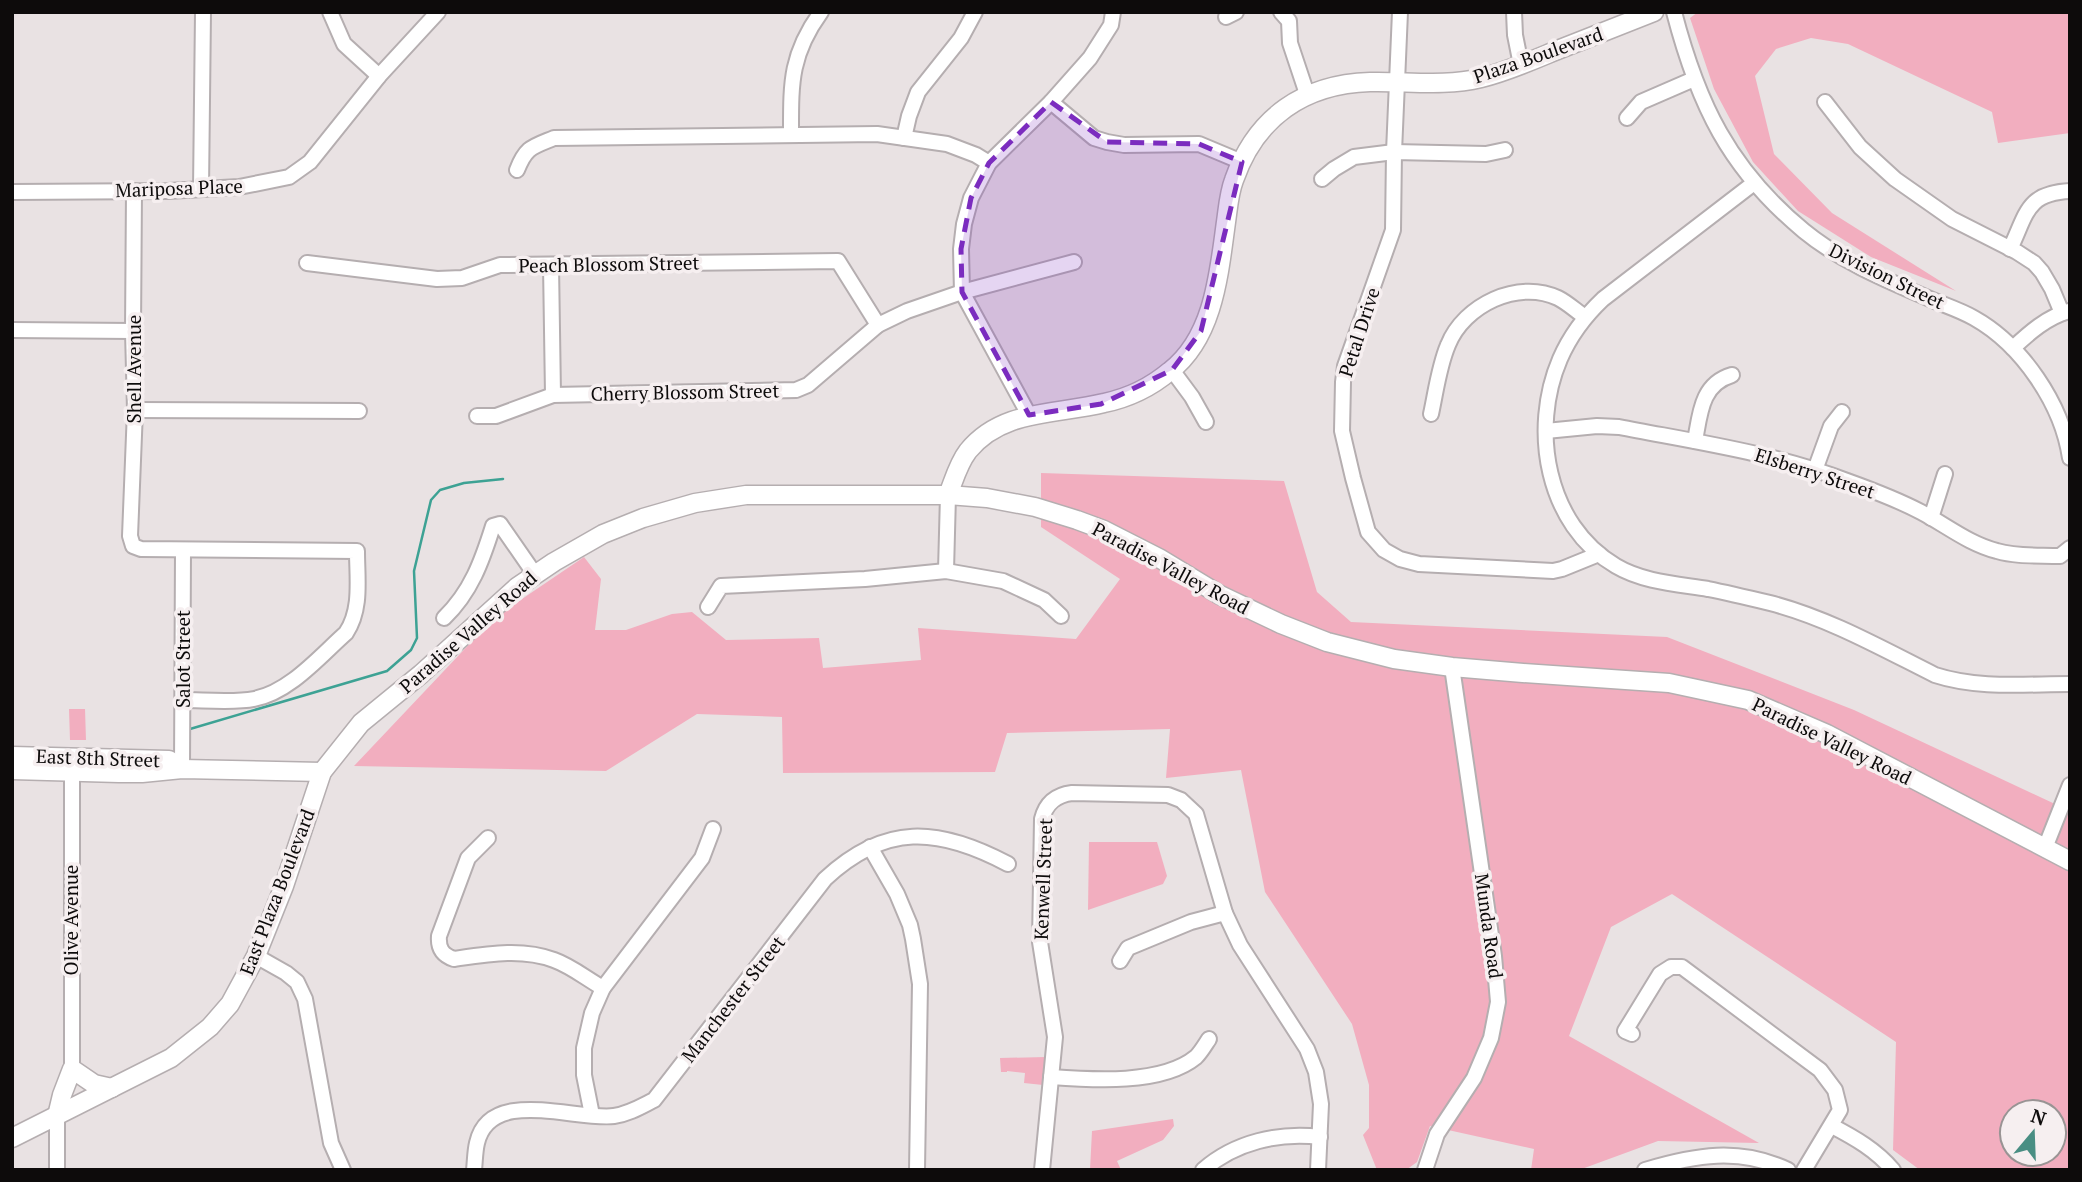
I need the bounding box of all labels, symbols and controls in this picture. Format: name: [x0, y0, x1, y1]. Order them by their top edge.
street label: Plaza Boulevard: [1470, 21, 1606, 88]
street label: Mariposa Place: [115, 173, 243, 202]
street label: Division Street: [1825, 237, 1949, 314]
street label: Peach Blossom Street: [518, 249, 700, 278]
street label: Petal Drive: [1332, 284, 1385, 380]
street label: Shell Avenue: [121, 315, 146, 423]
street label: Cherry Blossom Street: [590, 377, 780, 406]
street label: Elsberry Street: [1752, 441, 1878, 504]
street label: Paradise Valley Road: [1088, 516, 1254, 620]
street label: Paradise Valley Road: [394, 565, 542, 698]
street label: Salot Street: [170, 610, 195, 708]
street label: Paradise Valley Road: [1748, 691, 1916, 790]
street label: East 8th Street: [36, 743, 161, 772]
street label: East Plaza Boulevard: [233, 805, 320, 978]
street label: Kenwell Street: [1028, 818, 1057, 940]
street label: Olive Avenue: [58, 865, 83, 975]
street label: Munda Road: [1470, 872, 1509, 981]
street label: Manchester Street: [675, 930, 790, 1067]
north arrow: [1998, 1098, 2068, 1168]
text: N: [2028, 1102, 2050, 1131]

